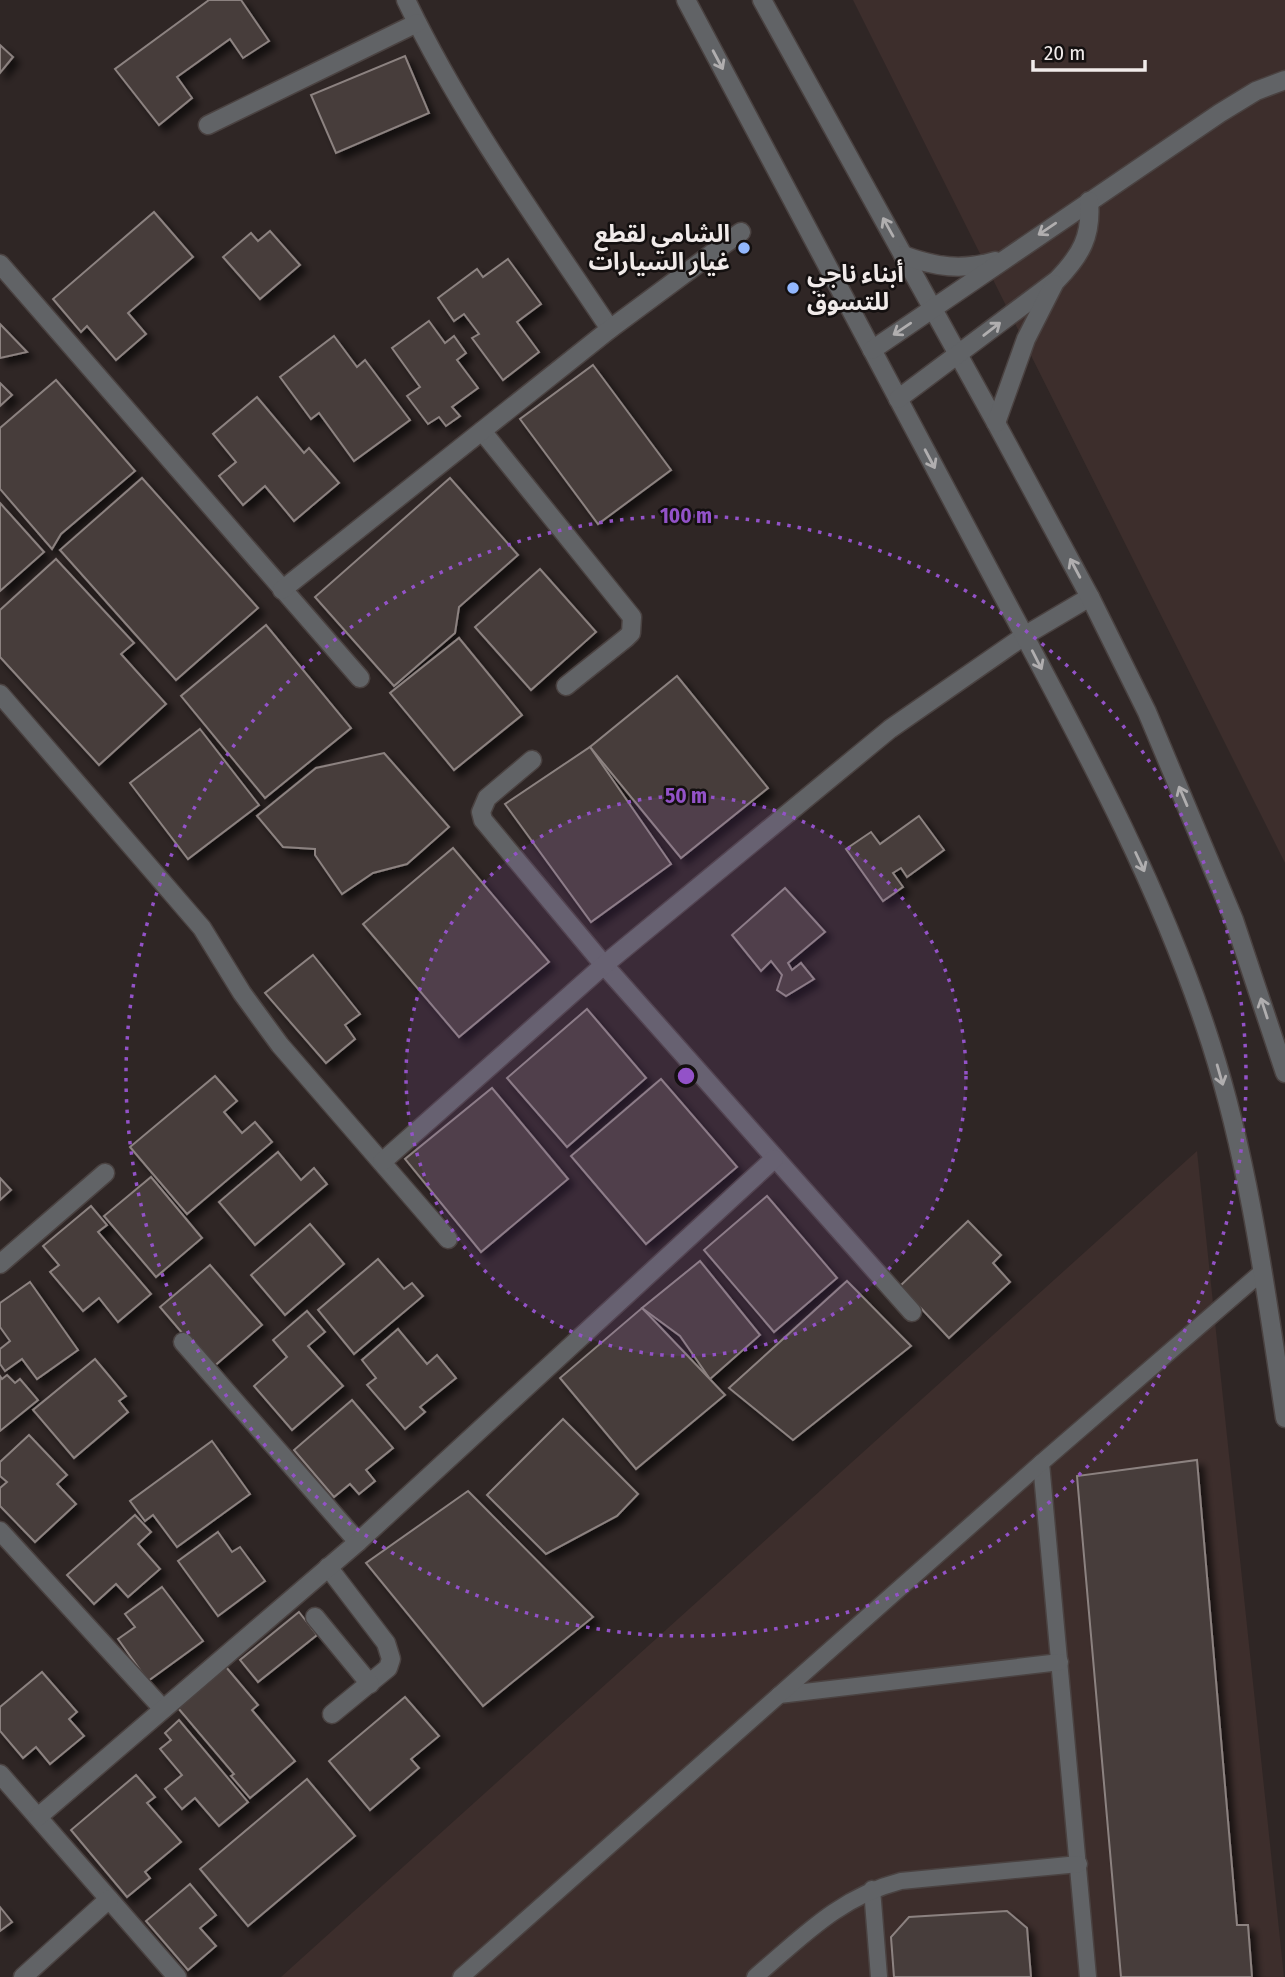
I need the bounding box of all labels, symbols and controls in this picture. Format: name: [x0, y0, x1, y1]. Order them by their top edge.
scale bar: [1033, 28, 1145, 72]
text: 20 m: [1044, 40, 1085, 66]
one-way arrow: [711, 49, 725, 70]
one-way arrow: [880, 217, 894, 238]
place label: الشامي لقطع غيار السيارات: [588, 220, 730, 276]
one-way arrow: [1038, 222, 1057, 237]
marker: الشامي لقطع غيار السيارات: [736, 240, 752, 256]
place label: أبناء ناجي للتسوق: [807, 259, 904, 316]
marker: أبناء ناجي للتسوق: [785, 280, 801, 296]
one-way arrow: [893, 322, 912, 336]
one-way arrow: [982, 322, 1001, 337]
one-way arrow: [924, 448, 937, 469]
text: 100 m: [660, 503, 712, 529]
one-way arrow: [1068, 558, 1081, 579]
one-way arrow: [1030, 649, 1044, 670]
text: 50 m: [665, 783, 707, 809]
one-way arrow: [1175, 785, 1188, 807]
one-way arrow: [1134, 851, 1147, 872]
one-way arrow: [1257, 997, 1270, 1019]
one-way arrow: [1214, 1063, 1227, 1086]
centre of rings: [674, 1064, 698, 1088]

